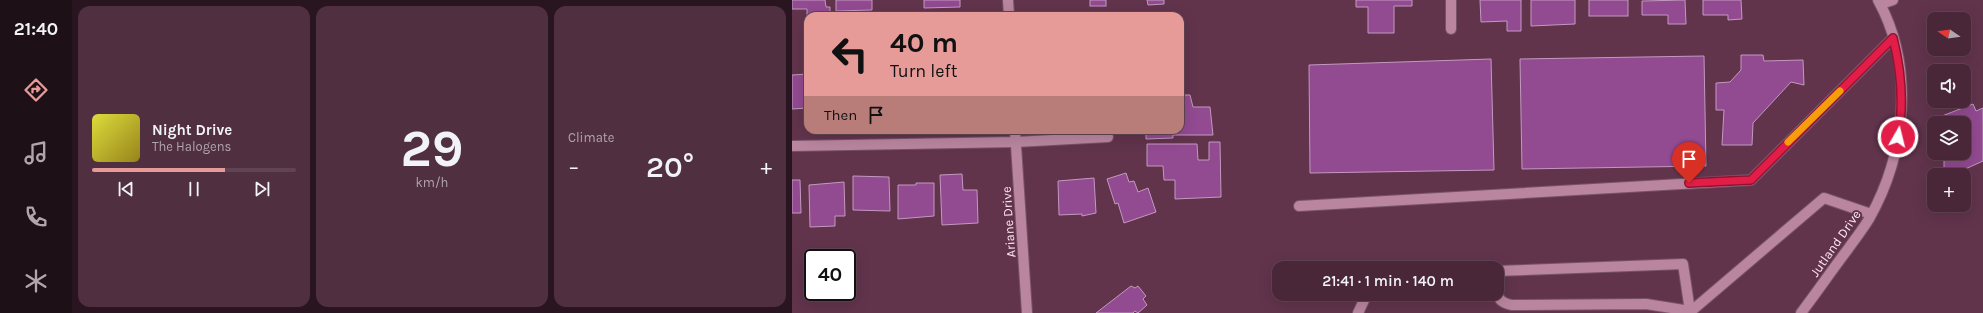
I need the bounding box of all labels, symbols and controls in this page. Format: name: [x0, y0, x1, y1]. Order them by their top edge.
north arrow: [1927, 12, 1971, 56]
map controls: [1927, 12, 1971, 212]
text: 21:40: [14, 18, 58, 40]
text: 40 m: [890, 26, 958, 59]
icon: left: [824, 28, 876, 80]
text: Turn left: [890, 60, 958, 82]
button: sound: [1927, 64, 1971, 108]
icon: directions: [22, 76, 50, 104]
icon: arrive: [865, 104, 887, 126]
text: Then: [824, 106, 857, 124]
position arrow: [1877, 116, 1919, 158]
button: layers: [1927, 116, 1971, 160]
text: 29: [400, 118, 464, 179]
text: Night Drive: [152, 121, 232, 139]
text: Climate: [568, 130, 614, 145]
icon: music: [22, 139, 50, 167]
text: The Halogens: [152, 139, 231, 154]
pin: [1672, 142, 1706, 183]
icon: arrive: [1678, 148, 1700, 170]
text: 20°: [646, 149, 694, 185]
text: −: [568, 154, 580, 180]
text: +: [760, 154, 772, 180]
button: +: [1927, 168, 1971, 212]
text: km/h: [416, 175, 448, 190]
icon: previous: [115, 178, 137, 200]
icon: pause: [183, 178, 205, 200]
icon: next: [251, 178, 273, 200]
street label: Ariane Drive: [999, 186, 1018, 258]
icon: phone: [22, 203, 50, 231]
street label: Jutland Drive: [1807, 207, 1864, 279]
speed limit sign: 40: [804, 249, 856, 301]
icon: climate: [22, 267, 50, 295]
text: 21:41 · 1 min · 140 m: [1322, 272, 1454, 290]

